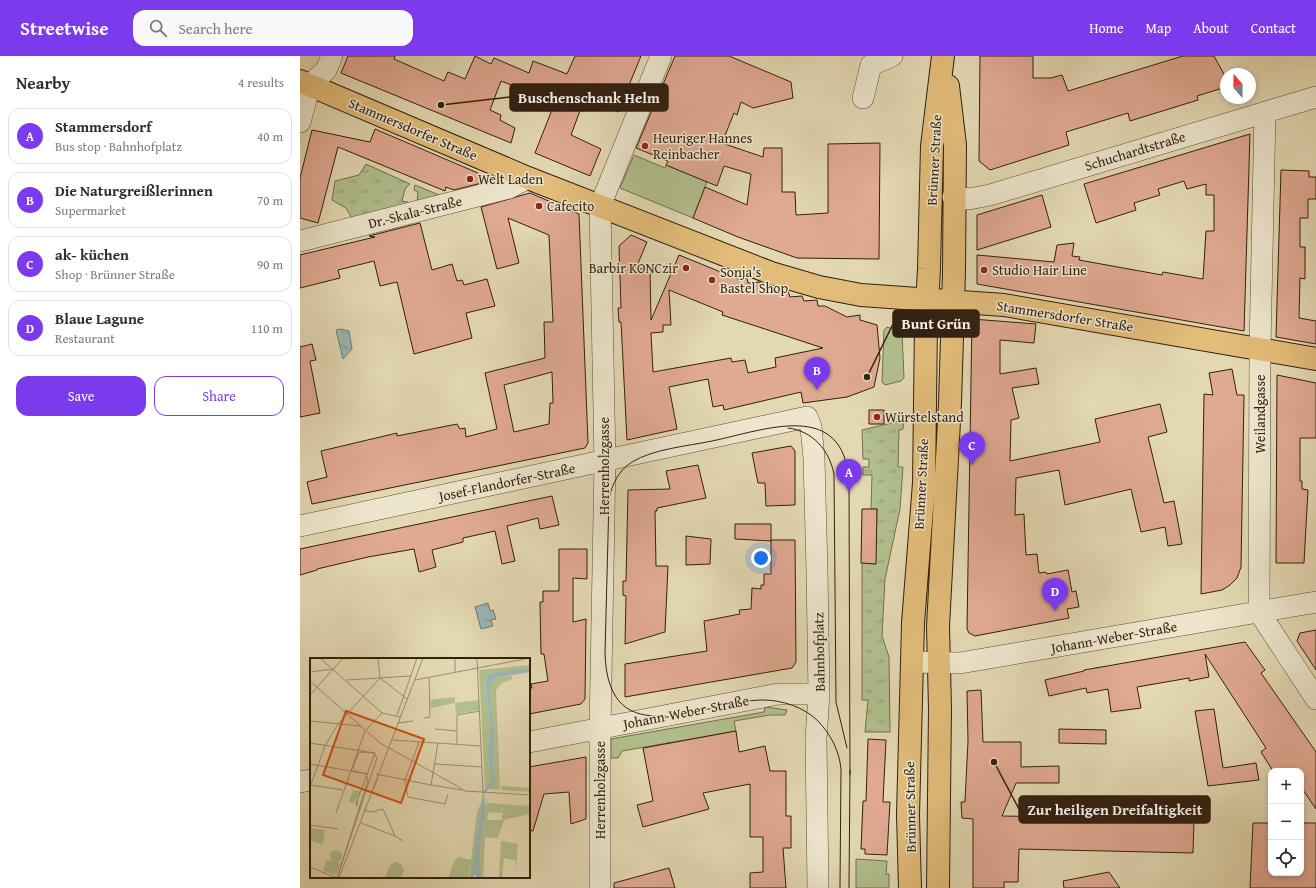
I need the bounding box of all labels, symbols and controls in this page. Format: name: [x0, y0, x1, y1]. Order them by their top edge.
search box: [133, 10, 413, 46]
text: Streetwise: [20, 14, 109, 42]
icon: search: [147, 17, 169, 39]
text: Search here: [179, 18, 253, 39]
text: Home: [1089, 18, 1124, 38]
text: Map: [1146, 18, 1171, 38]
text: About: [1193, 18, 1229, 38]
text: Contact: [1251, 18, 1296, 38]
north arrow: [1220, 68, 1256, 104]
text: Nearby: [16, 70, 70, 95]
text: 4 results: [238, 73, 284, 92]
callout: Buschenschank Helm: [510, 84, 668, 111]
text: Buschenschank Helm: [518, 87, 660, 108]
street label: Stammersdorfer Straße: [345, 93, 481, 165]
street label: Brünner Straße: [922, 113, 946, 206]
text: Stammersdorf: [55, 116, 151, 137]
street label: Schuchardtstraße: [1082, 126, 1188, 176]
text: A: [26, 127, 34, 146]
text: 40 m: [257, 127, 283, 146]
place label: Heuriger Hannes Reinbacher: [653, 128, 752, 164]
text: Bus stop · Bahnhofplatz: [55, 137, 182, 156]
marker: Heuriger Hannes Reinbacher: [640, 141, 650, 151]
place label: Welt Laden: [478, 169, 543, 189]
marker: Welt Laden: [465, 174, 475, 184]
text: Die Naturgreißlerinnen: [55, 180, 213, 201]
text: B: [26, 191, 34, 210]
text: 70 m: [257, 191, 283, 210]
street label: Dr.-Skala-Straße: [366, 191, 464, 233]
place label: Cafecito: [547, 196, 595, 216]
text: Supermarket: [55, 201, 126, 220]
marker: Cafecito: [534, 201, 544, 211]
text: ak- küchen: [55, 244, 129, 265]
text: C: [26, 255, 34, 274]
text: 90 m: [257, 255, 283, 274]
place label: Barbir KONCzir: [589, 258, 678, 278]
place label: Studio Hair Line: [992, 260, 1087, 280]
place label: Sonja's Bastel Shop: [720, 262, 788, 298]
marker: Barbir KONCzir: [681, 263, 691, 273]
text: Shop · Brünner Straße: [55, 265, 175, 284]
marker: Studio Hair Line: [979, 265, 989, 275]
marker: Sonja's Bastel Shop: [707, 275, 717, 285]
street label: Stammersdorfer Straße: [995, 295, 1135, 337]
text: Blaue Lagune: [55, 308, 144, 329]
callout: Bunt Grün: [893, 310, 979, 337]
text: Bunt Grün: [901, 313, 971, 334]
text: D: [26, 319, 34, 338]
text: 110 m: [251, 319, 283, 338]
text: Restaurant: [55, 329, 115, 348]
pin: B: [804, 357, 830, 390]
street label: Weilandgasse: [1250, 374, 1270, 454]
button: Save: [16, 376, 146, 416]
button: Share: [154, 376, 284, 416]
place label: Würstelstand: [885, 407, 964, 427]
marker: Würstelstand: [872, 412, 882, 422]
street label: Herrenholzgasse: [594, 417, 614, 515]
pin: C: [959, 432, 985, 465]
street label: Brünner Straße: [909, 437, 933, 530]
street label: Josef-Flandorfer-Straße: [435, 458, 578, 507]
pin: A: [836, 459, 862, 492]
your location: [751, 548, 771, 568]
pin: D: [1042, 578, 1068, 611]
street label: Bahnhofplatz: [808, 612, 830, 692]
street label: Johann-Weber-Straße: [1047, 616, 1179, 658]
inset map: [310, 658, 530, 878]
street label: Johann-Weber-Straße: [619, 690, 751, 734]
street label: Herrenholzgasse: [590, 741, 610, 839]
street label: Brünner Straße: [899, 761, 921, 853]
map controls: [1268, 768, 1304, 876]
button: +: [1268, 768, 1304, 804]
callout: Zur heiligen Dreifaltigkeit: [1019, 796, 1210, 823]
text: Zur heiligen Dreifaltigkeit: [1028, 799, 1203, 820]
button: −: [1268, 804, 1304, 840]
button: locate: [1268, 840, 1304, 876]

